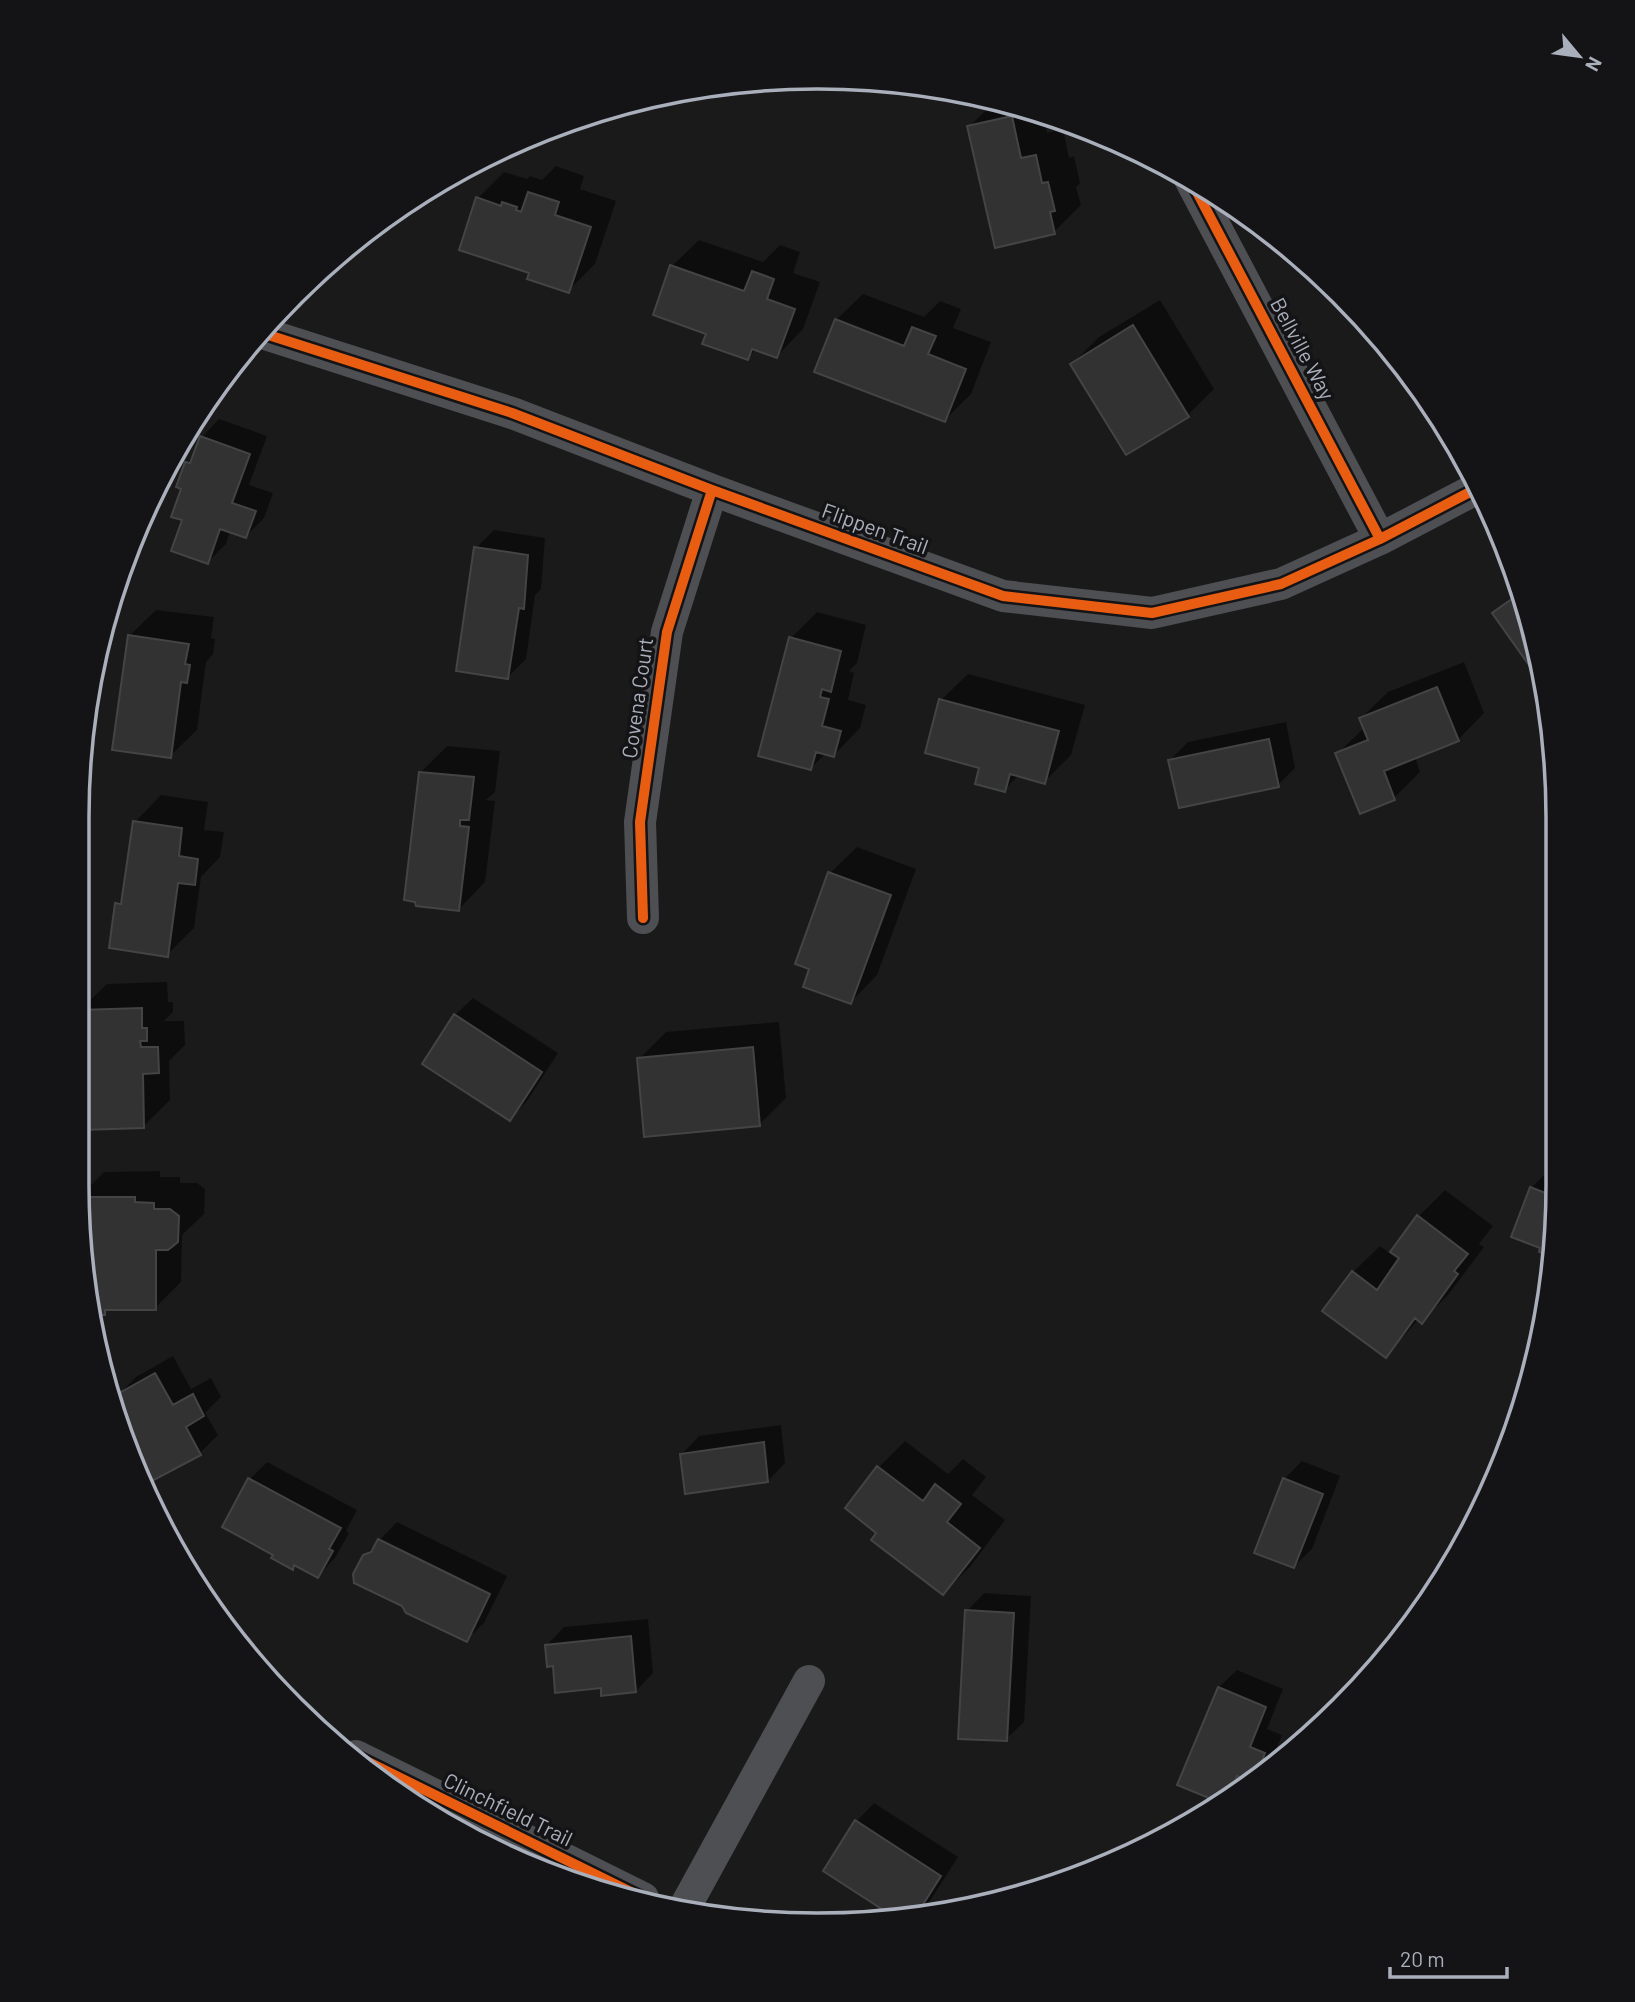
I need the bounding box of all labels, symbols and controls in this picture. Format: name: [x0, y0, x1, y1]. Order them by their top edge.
north arrow: [1544, 21, 1614, 91]
text: N: [1581, 53, 1607, 76]
street label: Bellville Way: [1266, 293, 1341, 404]
street label: Flippen Trail: [819, 497, 932, 558]
street label: Covena Court: [616, 636, 657, 760]
street label: Clinchfield Trail: [440, 1767, 577, 1851]
scale bar: [1390, 1936, 1507, 1980]
text: 20 m: [1400, 1946, 1445, 1971]

